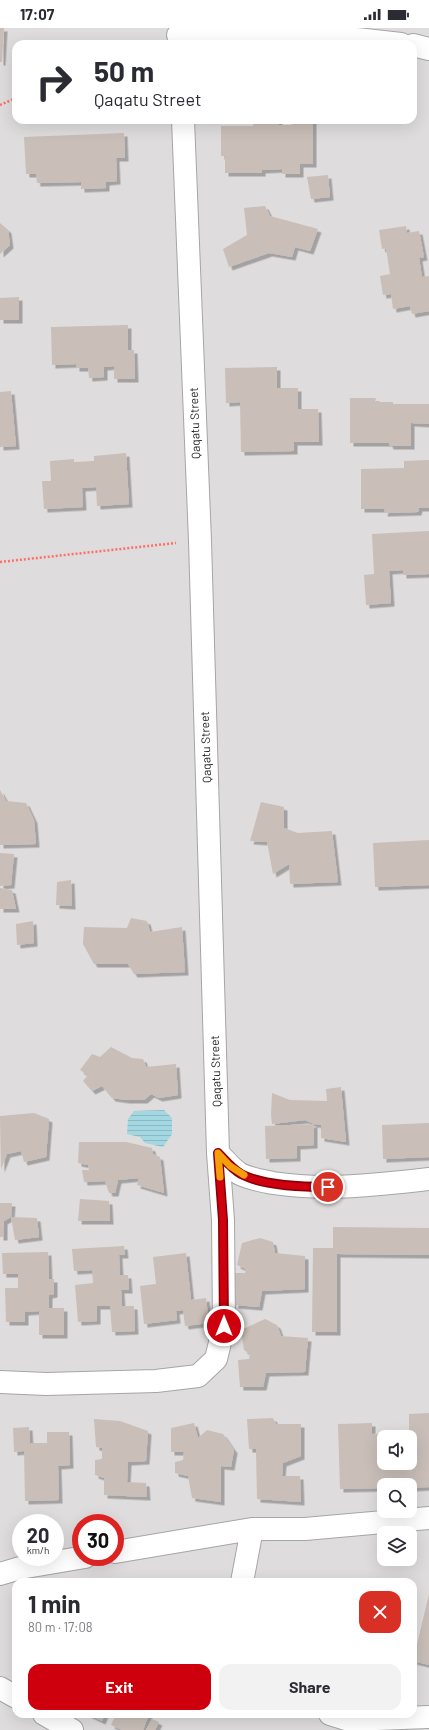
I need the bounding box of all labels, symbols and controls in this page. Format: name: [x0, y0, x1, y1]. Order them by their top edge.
text: 17:07: [20, 5, 54, 23]
text: 50 m: [94, 54, 154, 88]
icon: right: [28, 56, 80, 108]
text: Qaqatu Street: [94, 88, 201, 110]
street label: Qaqatu Street: [186, 387, 202, 459]
street label: Qaqatu Street: [197, 711, 213, 783]
street label: Qaqatu Street: [207, 1035, 223, 1107]
pin: [311, 1170, 345, 1204]
icon: arrive: [317, 1176, 339, 1198]
position arrow: [203, 1305, 245, 1347]
map controls: [377, 1430, 417, 1566]
button: sound: [377, 1430, 417, 1470]
button: search: [377, 1478, 417, 1518]
speed limit sign: 30: [72, 1514, 124, 1566]
text: 20: [27, 1523, 49, 1547]
button: layers: [377, 1526, 417, 1566]
text: km/h: [27, 1544, 49, 1556]
text: 1 min: [28, 1589, 81, 1618]
button: close: [359, 1591, 401, 1633]
text: 80 m · 17:08: [28, 1619, 93, 1635]
button: Exit: [28, 1664, 211, 1710]
button: Share: [219, 1664, 401, 1710]

